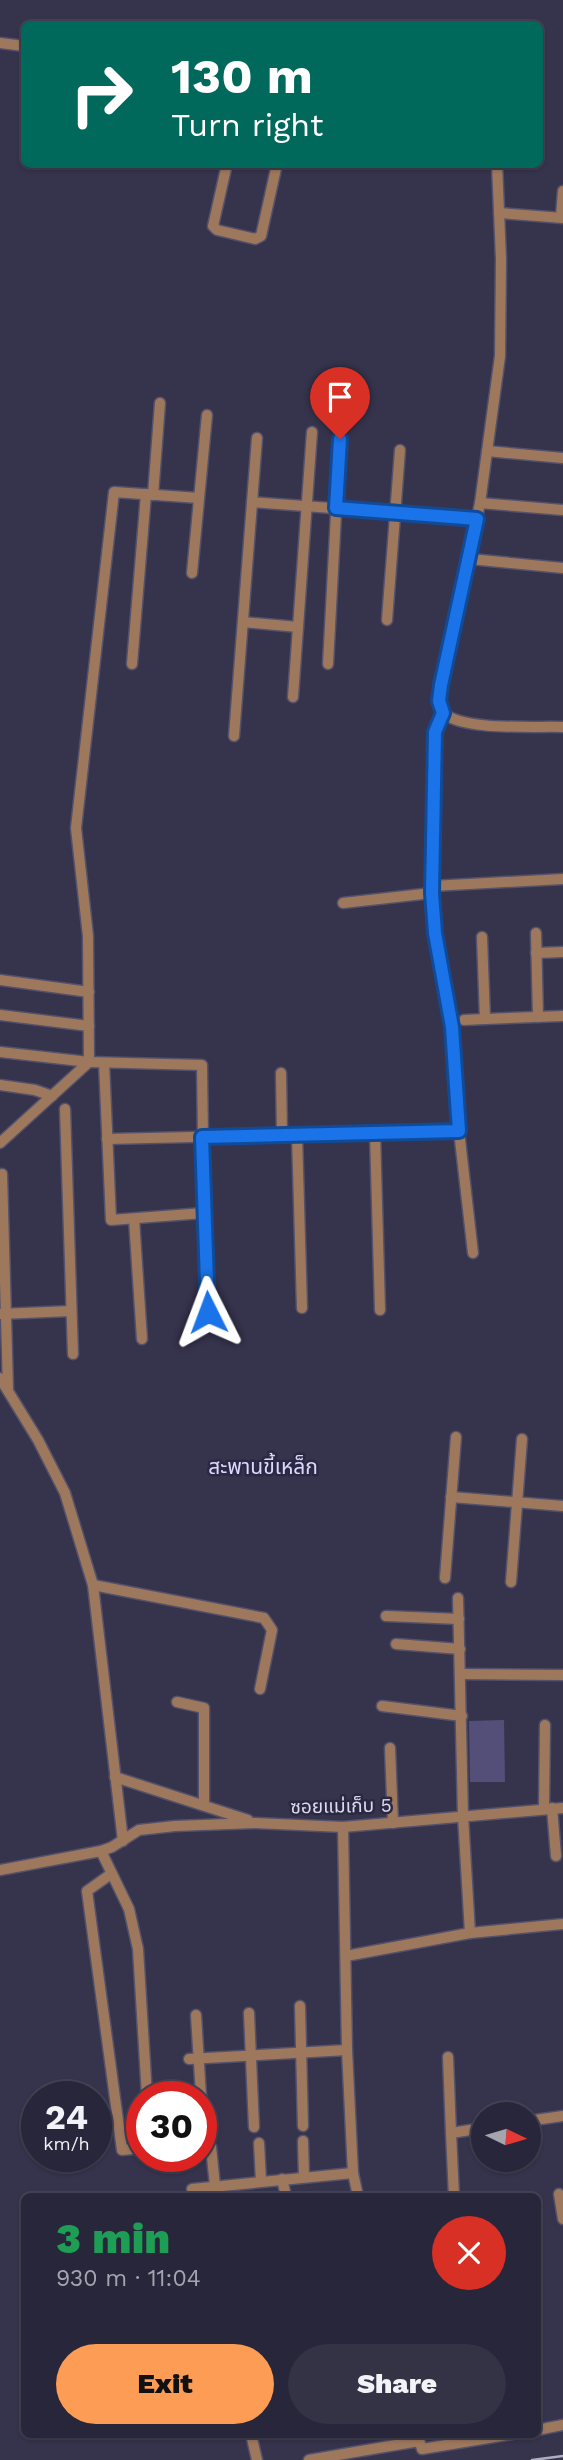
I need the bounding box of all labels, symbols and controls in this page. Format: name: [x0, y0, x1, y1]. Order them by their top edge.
text: 130 m: [171, 47, 313, 105]
icon: right: [56, 49, 147, 140]
text: Turn right: [171, 106, 323, 144]
pin: [310, 367, 370, 439]
icon: arrive: [321, 378, 359, 416]
position arrow: [171, 1275, 245, 1349]
district label: สะพานขี้เหล็ก: [208, 1452, 318, 1479]
street label: ซอยแม่เก็บ 5: [290, 1794, 392, 1818]
speed limit sign: 30: [126, 2081, 217, 2172]
text: 24: [45, 2096, 88, 2138]
north arrow: [471, 2102, 541, 2172]
map controls: [471, 2102, 541, 2172]
text: km/h: [43, 2133, 90, 2154]
text: 3 min: [56, 2214, 170, 2263]
button: close: [432, 2216, 506, 2290]
text: 930 m · 11:04: [56, 2265, 201, 2292]
button: Exit: [56, 2344, 274, 2424]
button: Share: [288, 2344, 506, 2424]

